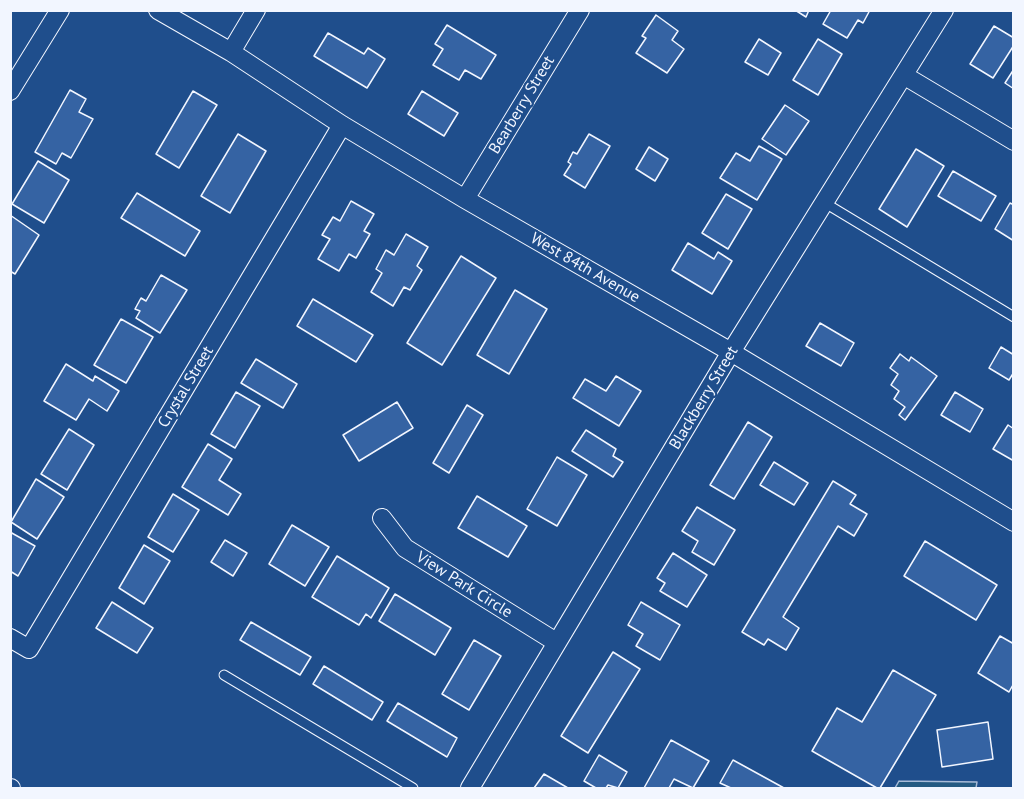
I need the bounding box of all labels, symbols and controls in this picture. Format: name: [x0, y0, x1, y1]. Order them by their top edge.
street label: Bearberry Street: [485, 52, 559, 158]
street label: West 84th Avenue: [527, 229, 643, 307]
street label: Crystal Street: [154, 343, 218, 431]
street label: Blackberry Street: [666, 343, 742, 453]
street label: View Park Circle: [412, 548, 516, 622]

